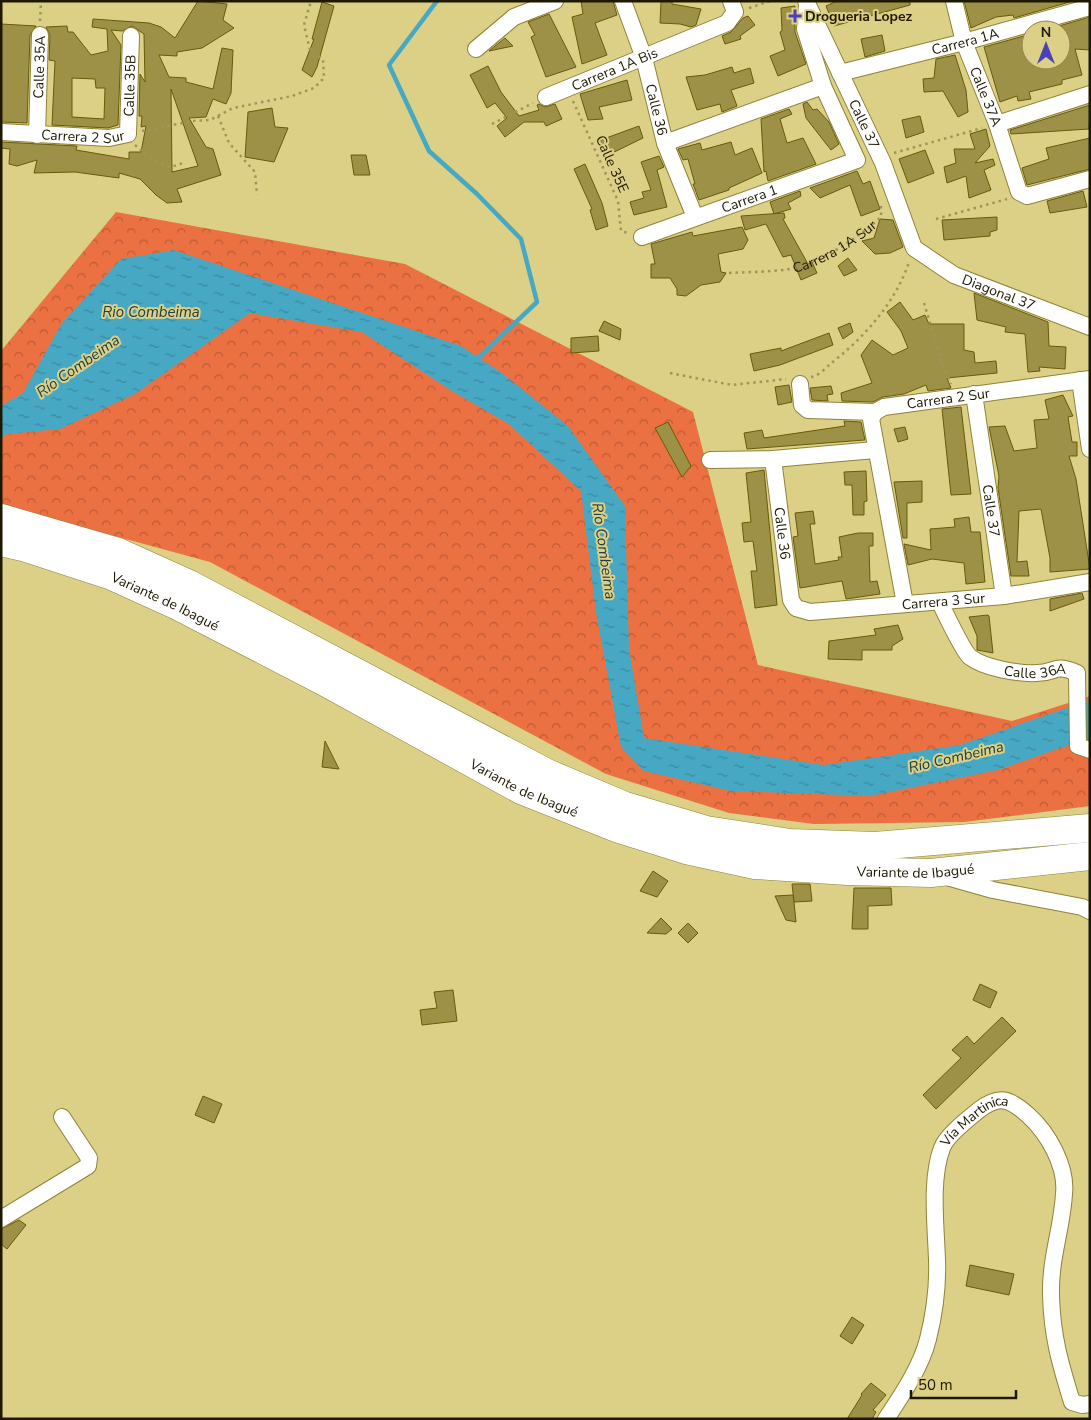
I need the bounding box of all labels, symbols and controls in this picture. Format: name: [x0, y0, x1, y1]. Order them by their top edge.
place label: Drogueria Lopez: [805, 7, 913, 26]
marker: Drogueria Lopez: [789, 10, 801, 22]
north arrow: [1021, 20, 1071, 70]
street label: Carrera 1A: [930, 23, 1001, 59]
text: N: [1041, 23, 1051, 42]
street label: Calle 35A: [29, 35, 49, 99]
street label: Carrera 1A Bis: [568, 43, 661, 95]
street label: Calle 35B: [119, 54, 140, 117]
street label: Calle 37A: [965, 64, 1007, 129]
street label: Calle 36: [641, 82, 672, 138]
street label: Calle 37: [844, 96, 884, 152]
street label: Carrera 2 Sur: [41, 125, 126, 148]
street label: Calle 35E: [591, 132, 633, 196]
street label: Carrera 1: [719, 180, 780, 217]
street label: Carrera 1A Sur: [790, 216, 880, 277]
street label: Diagonal 37: [959, 269, 1038, 315]
water label: Rio Combeima: [102, 302, 200, 322]
water label: Río Combeima: [32, 330, 124, 402]
street label: Carrera 2 Sur: [906, 383, 991, 413]
street label: Calle 37: [978, 483, 1005, 538]
water label: Río Combeima: [587, 501, 621, 601]
street label: Calle 36: [770, 506, 795, 561]
street label: Variante de Ibagué: [107, 567, 223, 635]
street label: Carrera 3 Sur: [901, 588, 986, 614]
street label: Calle 36A: [1002, 659, 1066, 683]
water label: Río Combeima: [906, 736, 1006, 778]
street label: Variante de Ibagué: [466, 754, 581, 821]
street label: Variante de Ibagué: [855, 859, 975, 883]
street label: Vía Martinica: [935, 1091, 1010, 1151]
scale bar: [911, 1368, 1016, 1400]
text: 50 m: [918, 1375, 953, 1395]

